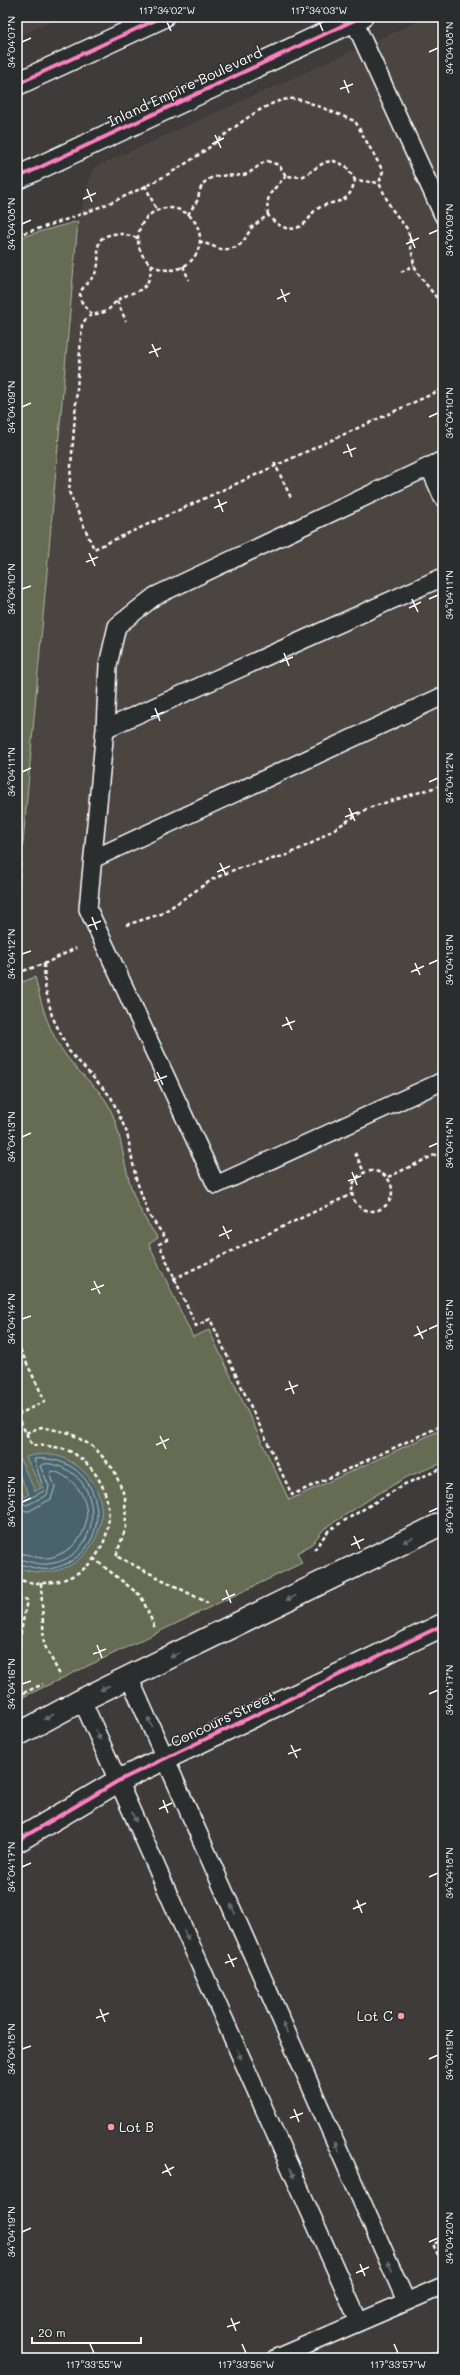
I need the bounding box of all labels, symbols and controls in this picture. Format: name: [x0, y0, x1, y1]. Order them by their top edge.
text: 117°34'02"W: [139, 3, 195, 17]
text: 117°34'03"W: [291, 3, 348, 17]
text: 34°04'07"N: [4, 16, 18, 68]
text: 34°04'08"N: [442, 22, 456, 74]
street label: Inland Empire Boulevard: [104, 42, 265, 131]
text: 34°04'08"N: [4, 198, 18, 250]
text: 34°04'09"N: [442, 204, 456, 256]
text: 34°04'09"N: [4, 381, 18, 433]
text: 34°04'10"N: [442, 387, 456, 439]
text: 34°04'10"N: [4, 563, 18, 615]
text: 34°04'11"N: [442, 570, 456, 620]
text: 34°04'11"N: [4, 747, 18, 797]
text: 34°04'12"N: [442, 753, 456, 803]
text: 34°04'12"N: [4, 929, 18, 979]
text: 34°04'13"N: [442, 934, 456, 986]
text: 34°04'13"N: [4, 1111, 18, 1163]
text: 34°04'14"N: [442, 1117, 456, 1169]
text: 34°04'14"N: [4, 1293, 18, 1345]
text: 34°04'15"N: [442, 1299, 456, 1351]
text: 34°04'15"N: [4, 1476, 18, 1528]
text: 34°04'16"N: [442, 1482, 456, 1534]
one-way arrow: [402, 1537, 414, 1543]
one-way arrow: [286, 1595, 297, 1601]
one-way arrow: [169, 1652, 180, 1658]
text: 34°04'16"N: [4, 1658, 18, 1710]
text: 34°04'17"N: [442, 1665, 456, 1715]
one-way arrow: [100, 1685, 111, 1691]
street label: Concours Street: [168, 1686, 278, 1751]
one-way arrow: [44, 1714, 55, 1721]
one-way arrow: [147, 1717, 153, 1728]
one-way arrow: [95, 1730, 101, 1742]
one-way arrow: [131, 1811, 137, 1822]
text: 34°04'17"N: [4, 1842, 18, 1892]
text: 34°04'18"N: [442, 1847, 456, 1899]
one-way arrow: [229, 1902, 235, 1914]
one-way arrow: [184, 1930, 190, 1942]
place label: Lot C: [357, 2006, 393, 2025]
marker: Lot C: [396, 2011, 406, 2021]
one-way arrow: [282, 2022, 288, 2033]
text: 34°04'18"N: [4, 2023, 18, 2075]
text: 34°04'19"N: [442, 2029, 456, 2081]
one-way arrow: [237, 2049, 243, 2061]
place label: Lot B: [119, 2117, 154, 2136]
marker: Lot B: [106, 2122, 116, 2132]
one-way arrow: [334, 2140, 340, 2152]
one-way arrow: [290, 2167, 296, 2179]
text: 34°04'19"N: [4, 2206, 18, 2258]
text: 34°04'20"N: [442, 2212, 456, 2264]
one-way arrow: [387, 2260, 393, 2271]
scale bar: [32, 2319, 141, 2345]
text: 20 m: [38, 2324, 66, 2340]
text: 117°33'55"W: [66, 2357, 122, 2371]
text: 117°33'56"W: [218, 2357, 274, 2371]
text: 117°33'57"W: [370, 2357, 426, 2371]

